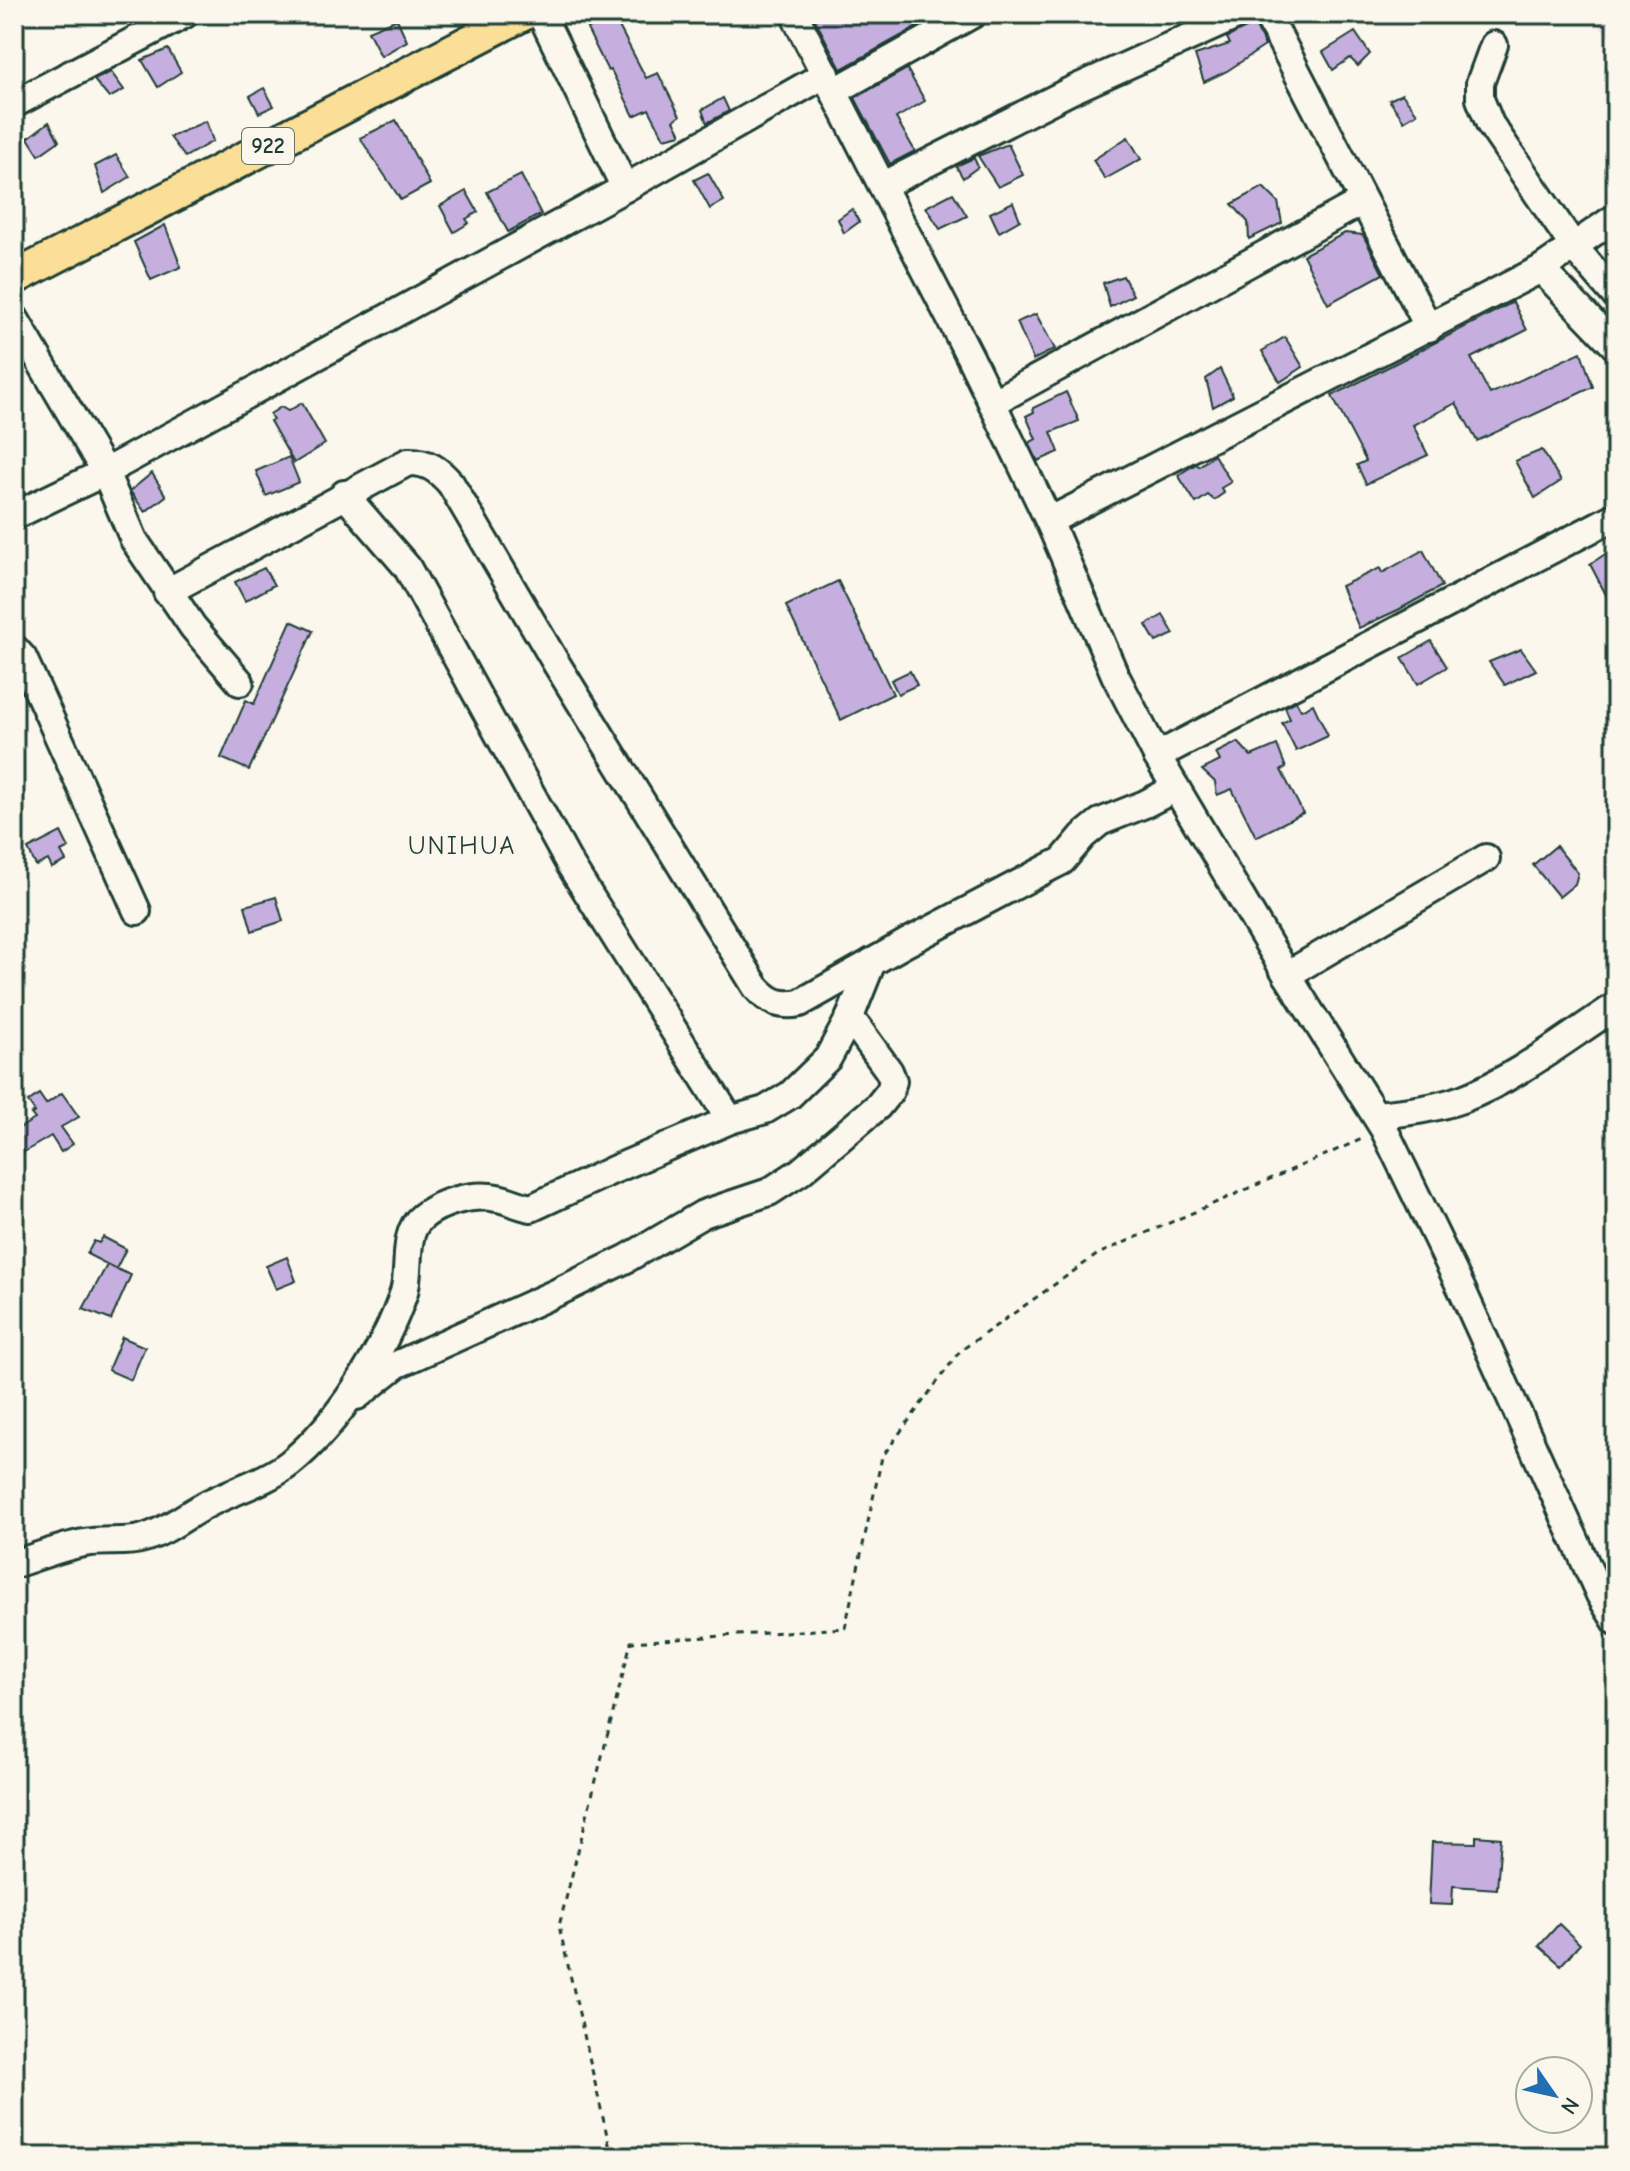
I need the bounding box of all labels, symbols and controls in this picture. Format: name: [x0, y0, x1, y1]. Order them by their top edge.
road number: 922: [242, 128, 294, 164]
district label: UNIHUA: [408, 831, 516, 861]
north arrow: [1514, 2055, 1594, 2135]
text: N: [1555, 2092, 1585, 2119]

